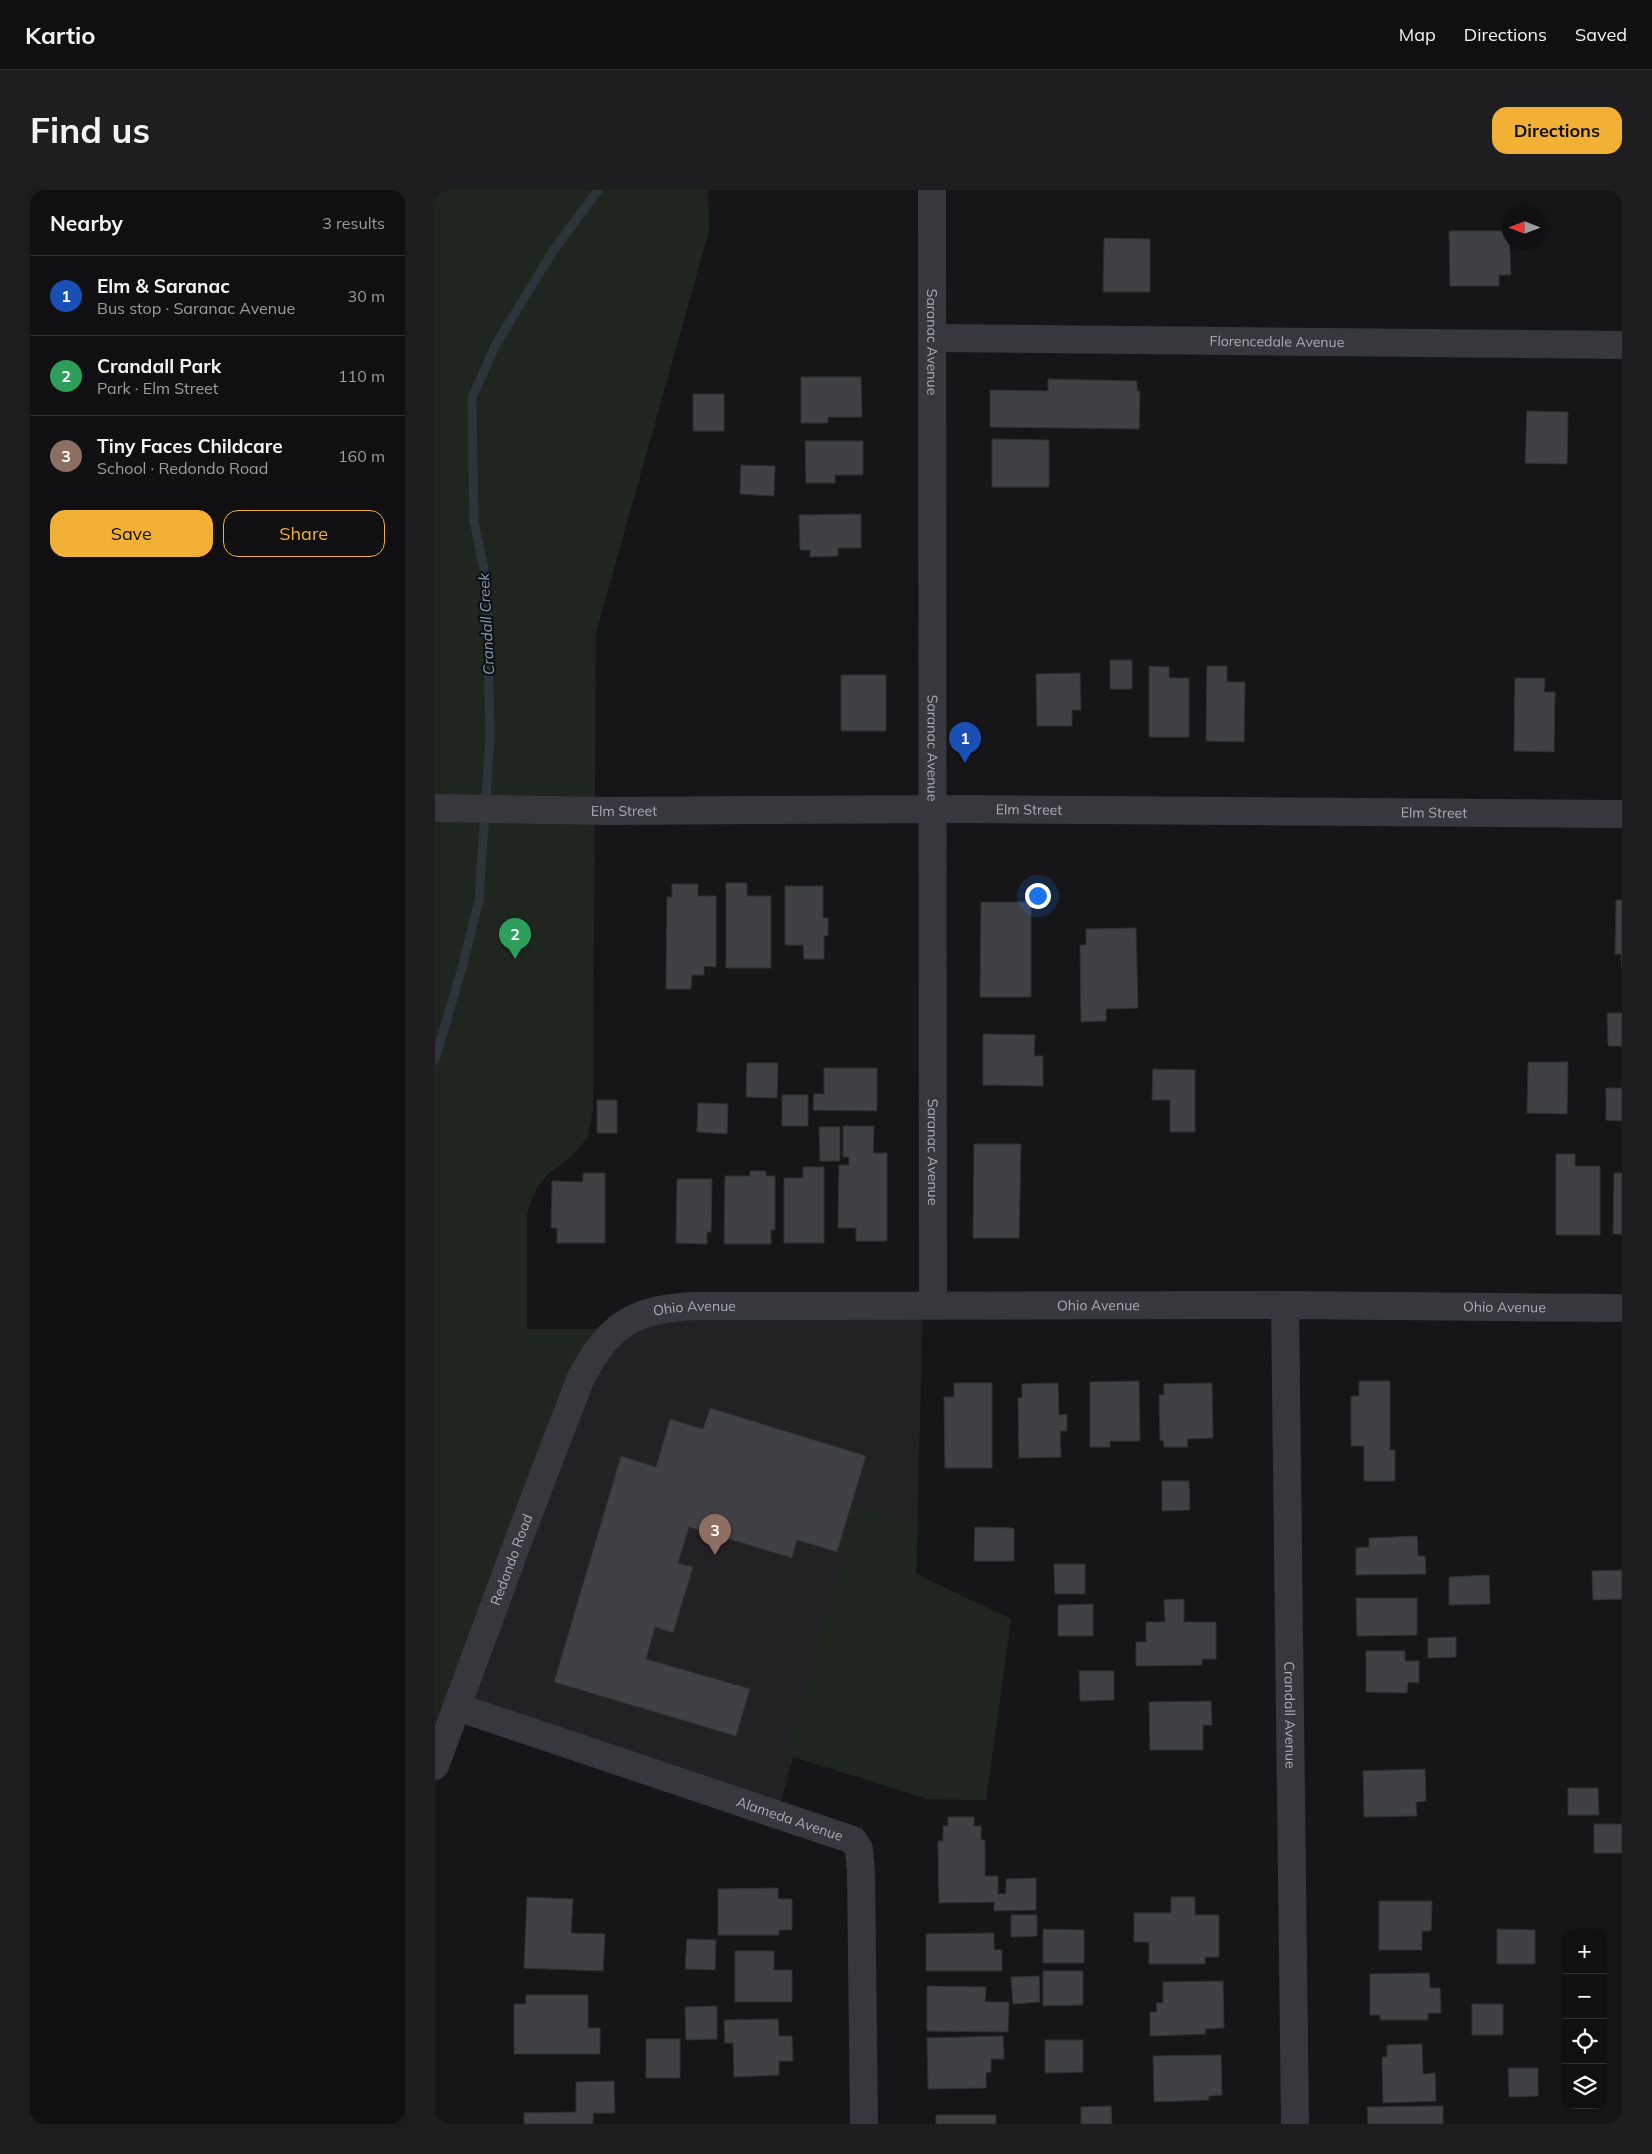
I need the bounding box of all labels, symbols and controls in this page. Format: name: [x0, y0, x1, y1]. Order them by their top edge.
text: Kartio: [25, 20, 96, 50]
text: Map: [1399, 23, 1436, 46]
text: Directions: [1464, 23, 1547, 46]
text: Saved: [1575, 23, 1627, 46]
button: Directions: [1492, 107, 1622, 154]
text: Find us: [30, 108, 150, 152]
north arrow: [1502, 205, 1547, 250]
text: Nearby: [50, 210, 123, 236]
text: 3 results: [322, 213, 385, 233]
text: Elm & Saranac: [97, 274, 230, 298]
text: 1: [61, 286, 71, 306]
text: 30 m: [348, 286, 385, 306]
street label: Saranac Avenue: [923, 289, 941, 395]
text: Bus stop · Saranac Avenue: [97, 298, 295, 318]
street label: Florencedale Avenue: [1210, 332, 1344, 351]
text: Crandall Park: [97, 354, 221, 378]
text: 2: [61, 366, 71, 386]
text: 110 m: [338, 366, 385, 386]
text: Park · Elm Street: [97, 378, 218, 398]
text: Tiny Faces Childcare: [97, 434, 283, 458]
text: 3: [61, 446, 71, 466]
text: 160 m: [338, 446, 385, 466]
text: School · Redondo Road: [97, 458, 268, 478]
button: Save: [50, 510, 213, 557]
button: Share: [223, 510, 385, 557]
water label: Crandall Creek: [474, 571, 498, 675]
street label: Saranac Avenue: [923, 695, 942, 801]
pin: 1: [949, 722, 981, 763]
street label: Elm Street: [996, 800, 1062, 819]
street label: Elm Street: [591, 802, 657, 820]
street label: Elm Street: [1401, 803, 1467, 822]
your location: [1025, 883, 1051, 909]
pin: 2: [499, 918, 531, 959]
street label: Saranac Avenue: [924, 1099, 942, 1205]
street label: Ohio Avenue: [1057, 1296, 1140, 1314]
street label: Ohio Avenue: [651, 1297, 736, 1320]
street label: Ohio Avenue: [1463, 1298, 1546, 1316]
street label: Redondo Road: [486, 1511, 537, 1608]
pin: 3: [699, 1514, 731, 1555]
street label: Crandall Avenue: [1280, 1661, 1300, 1769]
street label: Alameda Avenue: [734, 1793, 845, 1845]
map controls: [1562, 1929, 1607, 2109]
button: +: [1562, 1929, 1607, 1974]
button: −: [1562, 1974, 1607, 2019]
button: locate: [1562, 2019, 1607, 2064]
button: layers: [1562, 2064, 1607, 2109]

